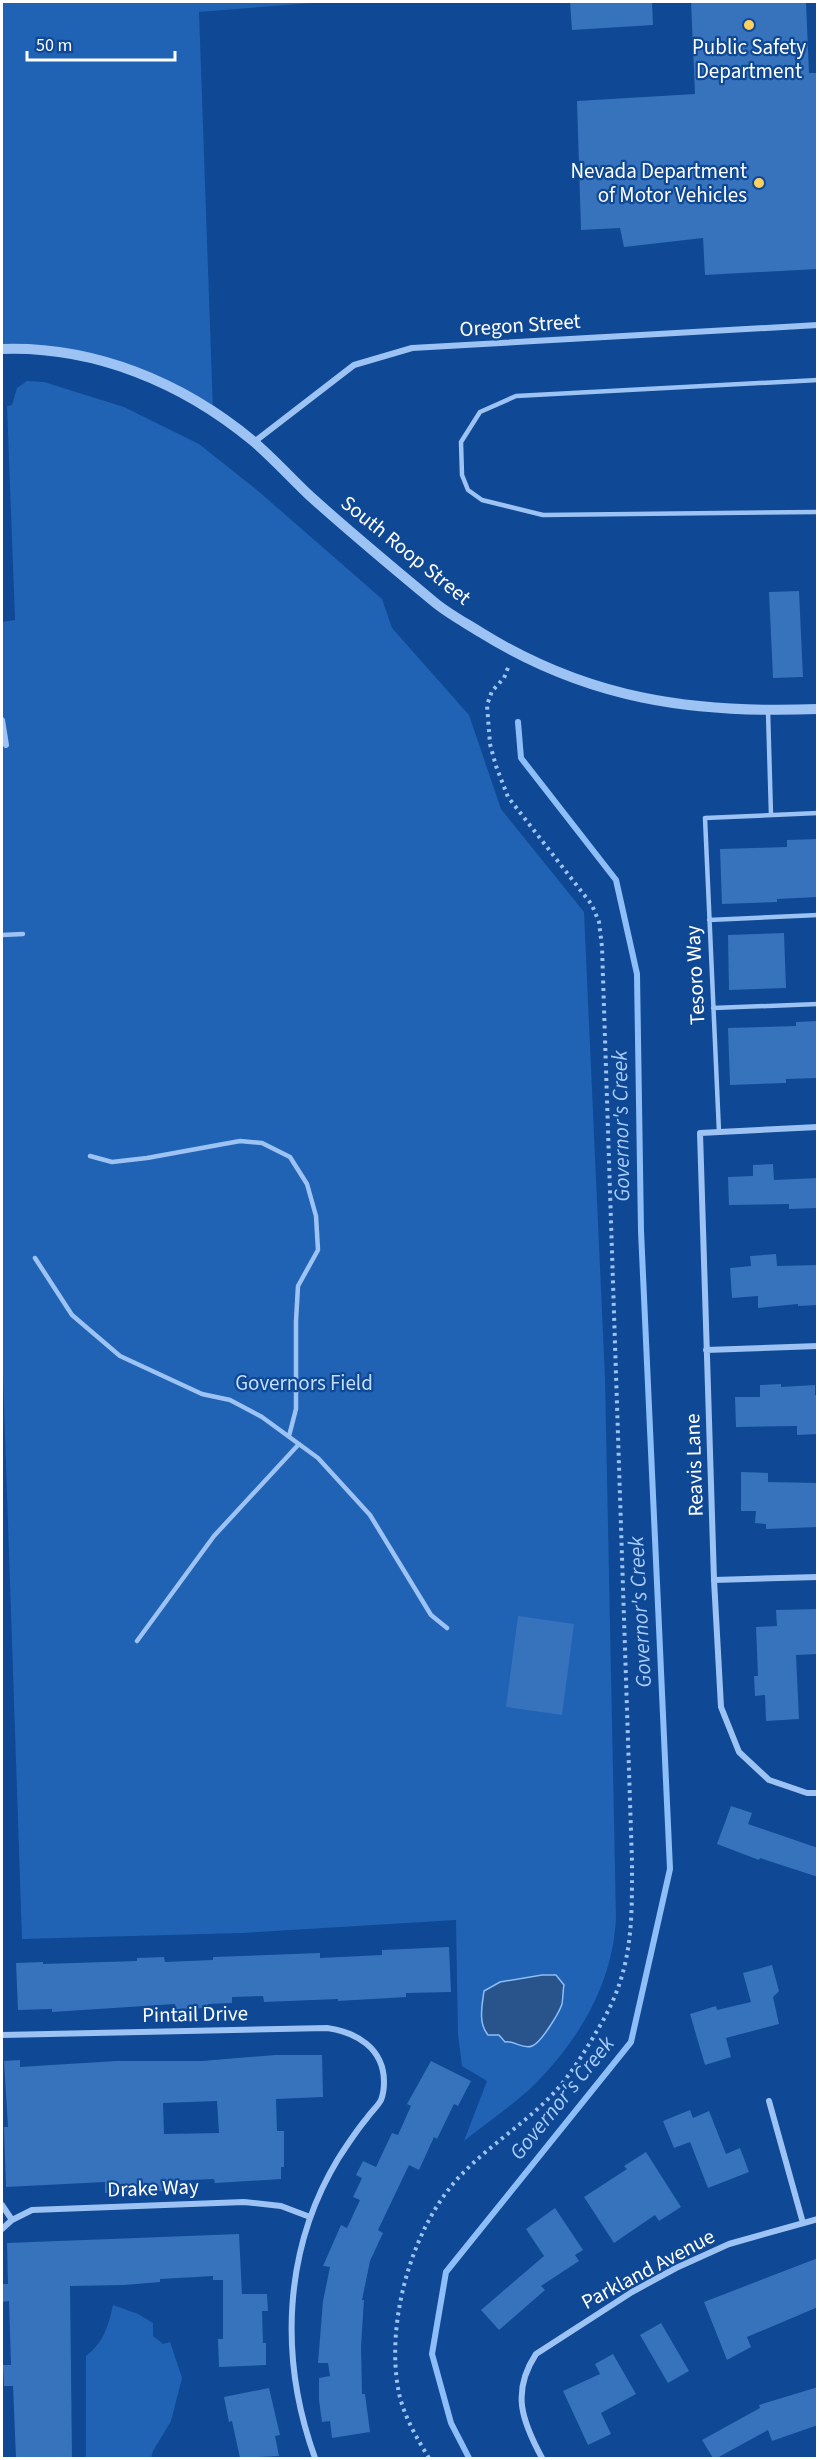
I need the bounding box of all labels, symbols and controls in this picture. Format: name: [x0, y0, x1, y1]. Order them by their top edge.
marker: Public Safety Department: [742, 18, 756, 32]
scale bar: [27, 24, 176, 62]
place label: Public Safety Department: [692, 32, 806, 86]
text: 50 m: [36, 33, 72, 58]
place label: Nevada Department of Motor Vehicles: [570, 156, 747, 210]
marker: Nevada Department of Motor Vehicles: [752, 176, 766, 190]
street label: Oregon Street: [458, 306, 582, 344]
street label: South Roop Street: [334, 488, 478, 612]
street label: Tesoro Way: [677, 924, 713, 1026]
water label: Governor's Creek: [604, 1050, 638, 1202]
park label: Governors Field: [235, 1368, 373, 1398]
street label: Reavis Lane: [677, 1413, 711, 1517]
water label: Governor's Creek: [620, 1535, 660, 1688]
street label: Pintail Drive: [142, 1998, 248, 2030]
water label: Governor's Creek: [502, 2029, 622, 2167]
street label: Drake Way: [107, 2171, 199, 2205]
street label: Parkland Avenue: [576, 2221, 720, 2317]

